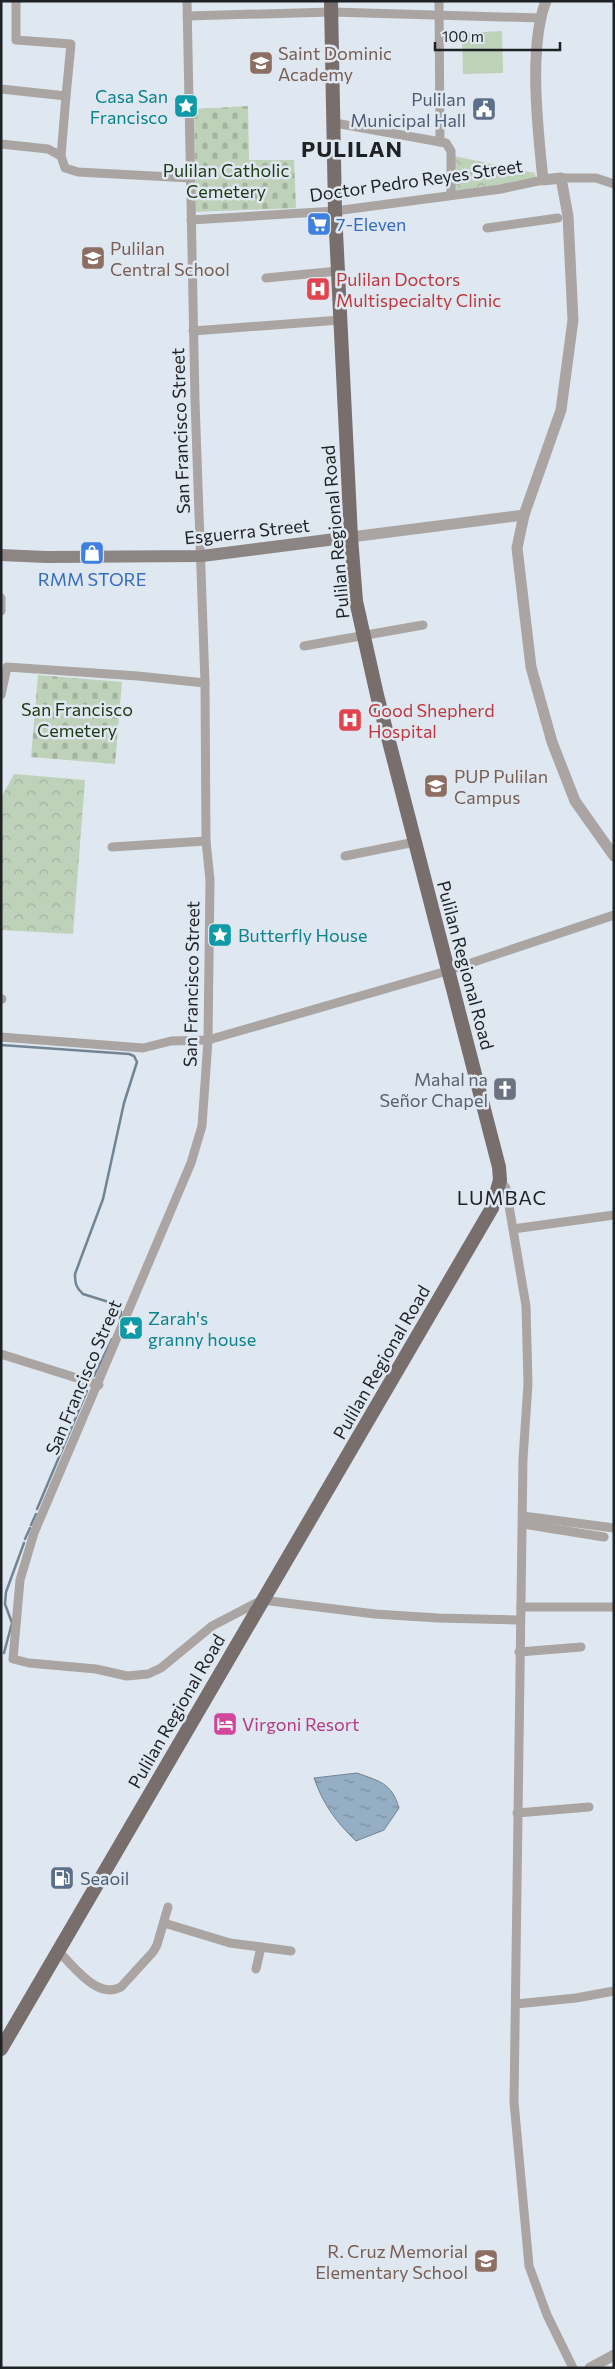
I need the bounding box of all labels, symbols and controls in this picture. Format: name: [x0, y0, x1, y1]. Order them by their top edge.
scale bar: [435, 20, 560, 52]
text: 100 m: [442, 27, 484, 45]
place label: Saint Dominic Academy: [278, 42, 392, 85]
school or university icon: Saint Dominic Academy: [248, 50, 274, 76]
place label: Casa San Francisco: [90, 85, 168, 128]
place label: Pulilan Municipal Hall: [350, 88, 466, 131]
place icon: Casa San Francisco: [173, 93, 199, 119]
public building icon: Pulilan Municipal Hall: [471, 96, 497, 122]
district label: PULILAN: [301, 135, 403, 162]
street label: Doctor Pedro Reyes Street: [308, 154, 524, 206]
park label: Pulilan Catholic Cemetery: [163, 159, 289, 202]
supermarket icon: 7-Eleven: [306, 211, 332, 237]
place label: 7-Eleven: [336, 213, 406, 235]
place label: Pulilan Central School: [110, 237, 230, 280]
school or university icon: Pulilan Central School: [80, 245, 106, 271]
place label: Pulilan Doctors Multispecialty Clinic: [336, 268, 501, 311]
hospital icon: Pulilan Doctors Multispecialty Clinic: [305, 276, 331, 302]
street label: San Francisco Street: [166, 348, 194, 514]
street label: Pulilan Regional Road: [316, 444, 354, 620]
street label: Esguerra Street: [183, 513, 311, 549]
shop icon: RMM STORE: [79, 540, 105, 566]
place label: RMM STORE: [38, 568, 146, 590]
park label: San Francisco Cemetery: [21, 698, 133, 741]
place label: Good Shepherd Hospital: [368, 699, 495, 742]
hospital icon: Good Shepherd Hospital: [337, 707, 363, 733]
place label: PUP Pulilan Campus: [454, 765, 548, 808]
school or university icon: PUP Pulilan Campus: [423, 773, 449, 799]
street label: Pulilan Regional Road: [433, 878, 499, 1052]
street label: San Francisco Street: [179, 901, 203, 1067]
place icon: Butterfly House: [207, 922, 233, 948]
place label: Butterfly House: [238, 924, 367, 946]
place label: Mahal na Señor Chapel: [379, 1068, 488, 1111]
church icon: Mahal na Señor Chapel: [492, 1076, 518, 1102]
district label: LUMBAC: [457, 1185, 547, 1209]
street label: Pulilan Regional Road: [328, 1281, 434, 1443]
street label: San Francisco Street: [40, 1296, 126, 1458]
place label: Zarah's granny house: [148, 1307, 256, 1350]
place icon: Zarah's granny house: [118, 1315, 144, 1341]
street label: Pulilan Regional Road: [123, 1630, 229, 1792]
hotel icon: Virgoni Resort: [212, 1711, 238, 1737]
place label: Virgoni Resort: [242, 1713, 359, 1735]
fuel station icon: Seaoil: [49, 1865, 75, 1891]
place label: Seaoil: [80, 1867, 129, 1889]
place label: R. Cruz Memorial Elementary School: [315, 2240, 468, 2283]
school or university icon: R. Cruz Memorial Elementary School: [473, 2248, 499, 2274]

